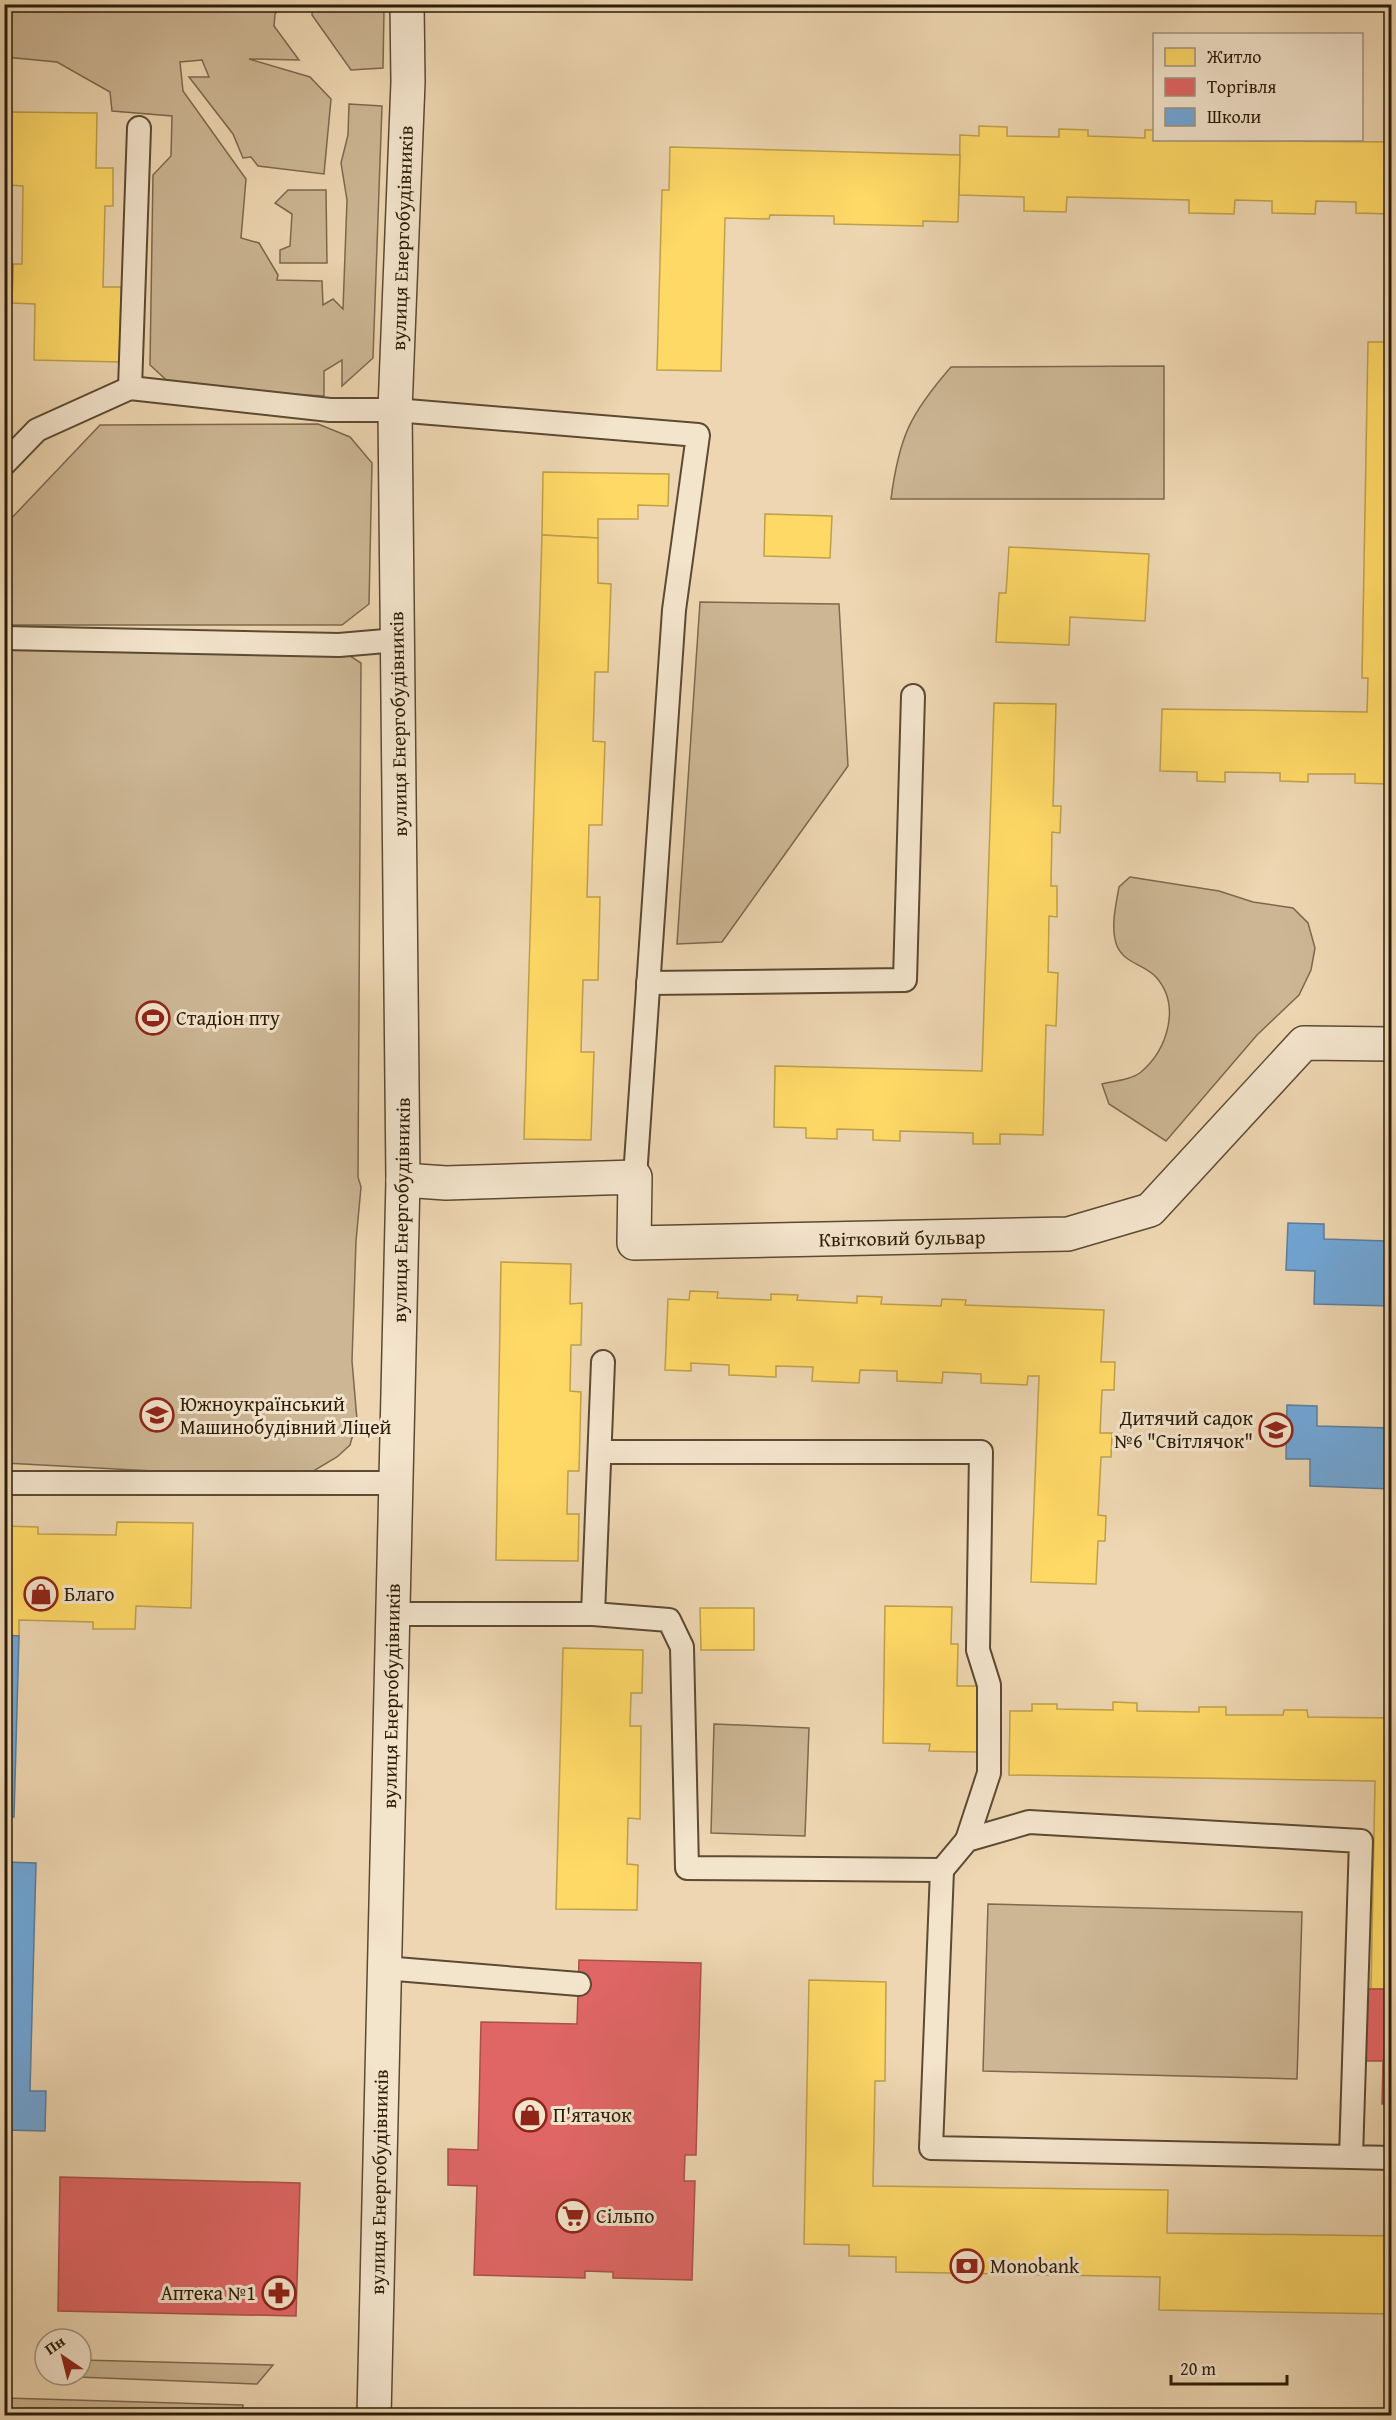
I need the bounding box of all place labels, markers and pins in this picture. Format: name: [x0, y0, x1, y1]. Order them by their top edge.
sports icon: Стадіон пту: [135, 1000, 171, 1036]
place label: Стадіон пту: [176, 1003, 280, 1032]
place label: Южноукраїнський Машинобудівний Ліцей: [180, 1389, 392, 1441]
school or university icon: Южноукраїнський Машинобудівний Ліцей: [139, 1397, 175, 1433]
place label: Дитячий садок №6 "Світлячок": [1114, 1403, 1254, 1455]
school or university icon: Дитячий садок №6 "Світлячок": [1258, 1412, 1294, 1448]
shop icon: Благо: [23, 1576, 59, 1612]
place label: Благо: [64, 1579, 115, 1608]
shop icon: П'ятачок: [512, 2097, 548, 2133]
place label: П'ятачок: [553, 2100, 632, 2129]
supermarket icon: Сільпо: [555, 2198, 591, 2234]
place label: Сільпо: [596, 2201, 654, 2230]
bank icon: Monobank: [949, 2248, 985, 2284]
place label: Monobank: [990, 2251, 1080, 2280]
pharmacy icon: Аптека №1: [261, 2275, 297, 2311]
place label: Аптека №1: [161, 2278, 256, 2307]

